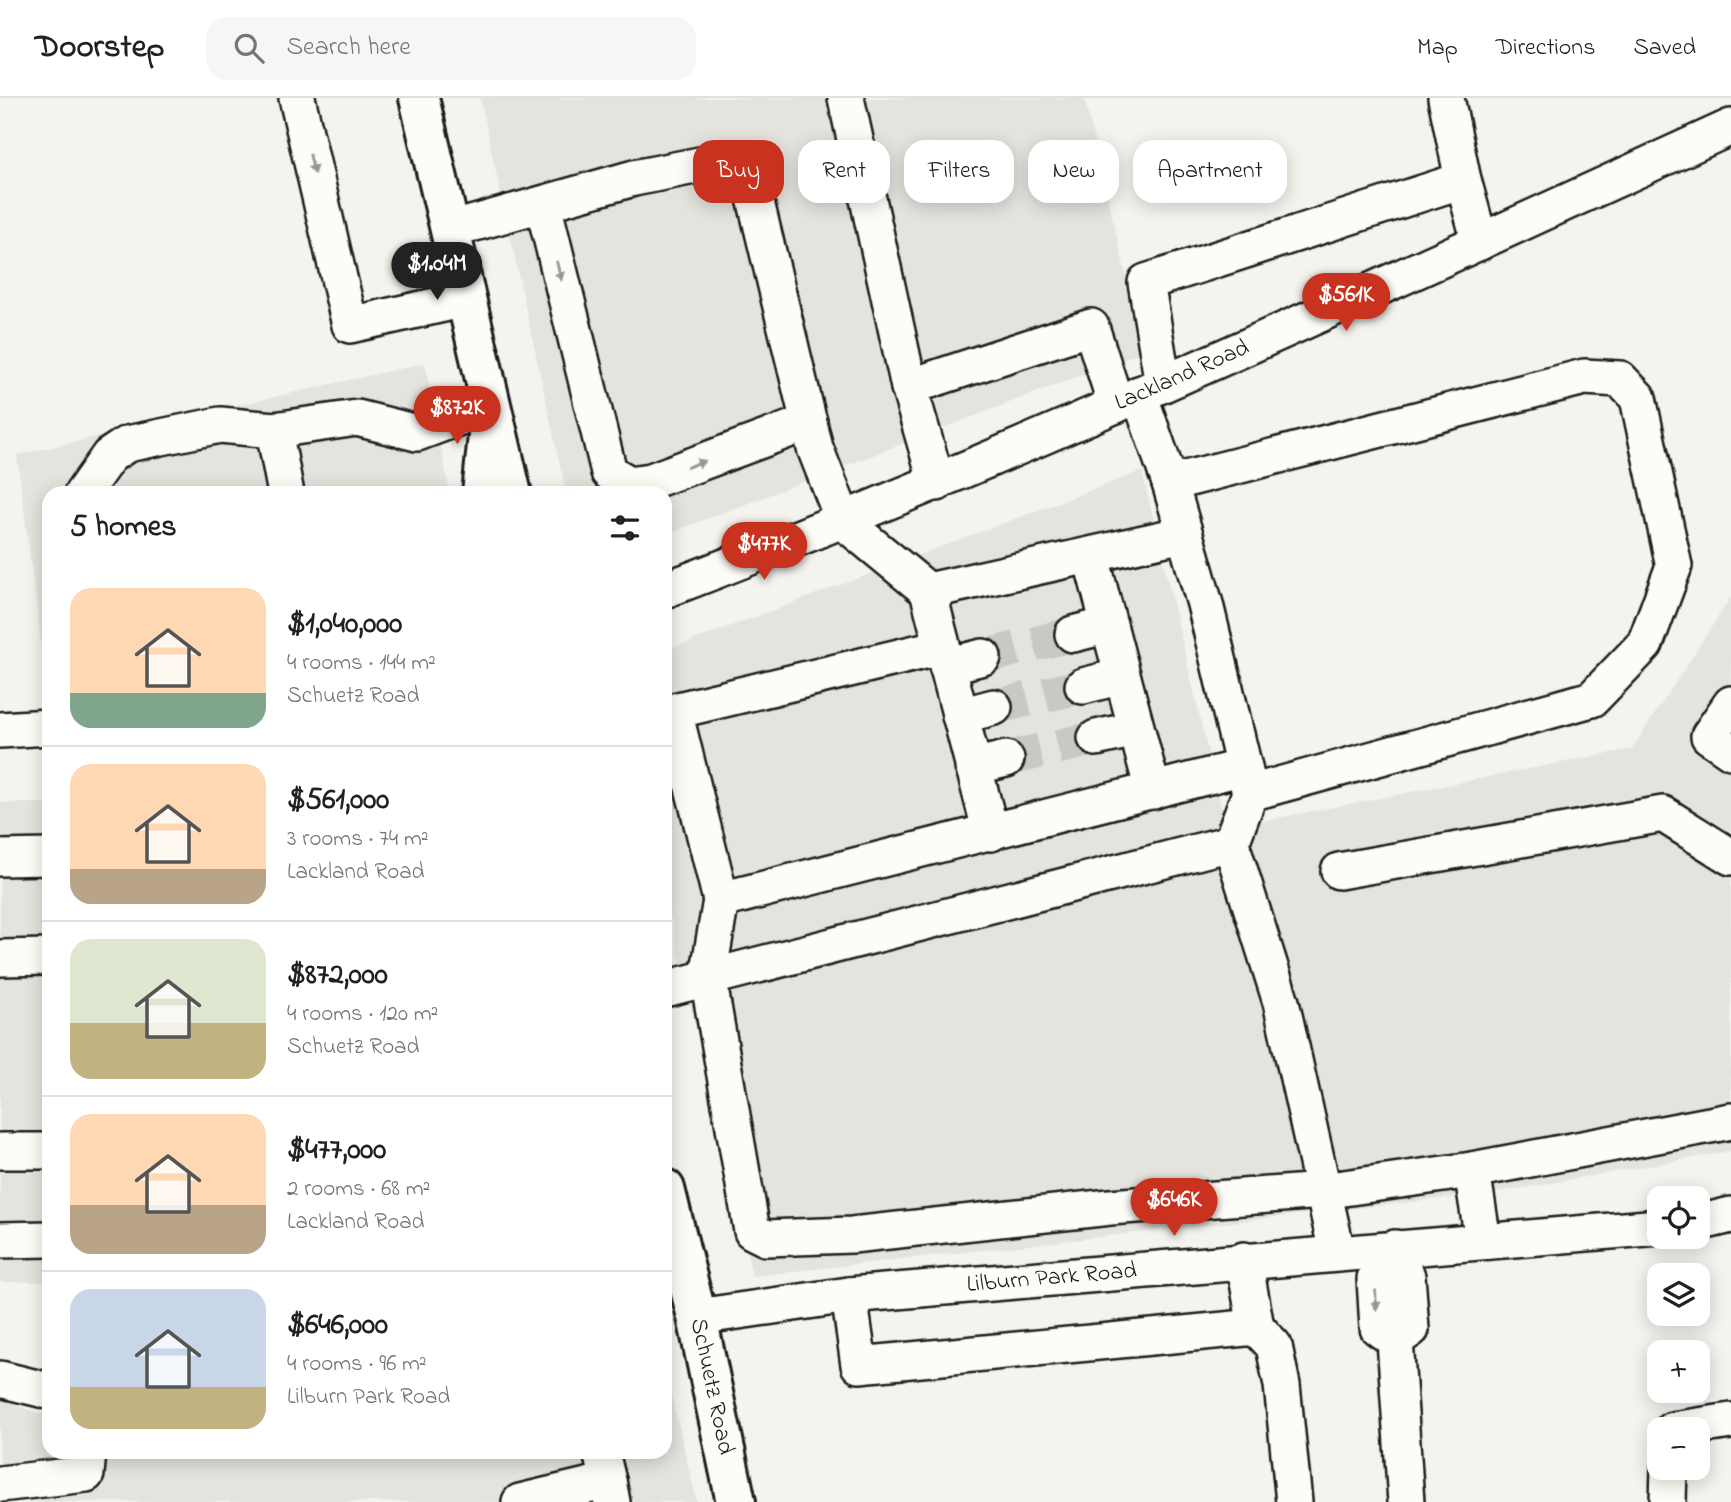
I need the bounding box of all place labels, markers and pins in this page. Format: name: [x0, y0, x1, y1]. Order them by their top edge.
pin: $1.04M: [380, 242, 494, 302]
pin: $561K: [1297, 274, 1395, 333]
pin: $872K: [408, 386, 506, 446]
pin: $477K: [715, 522, 813, 582]
pin: $646K: [1125, 1178, 1223, 1238]

